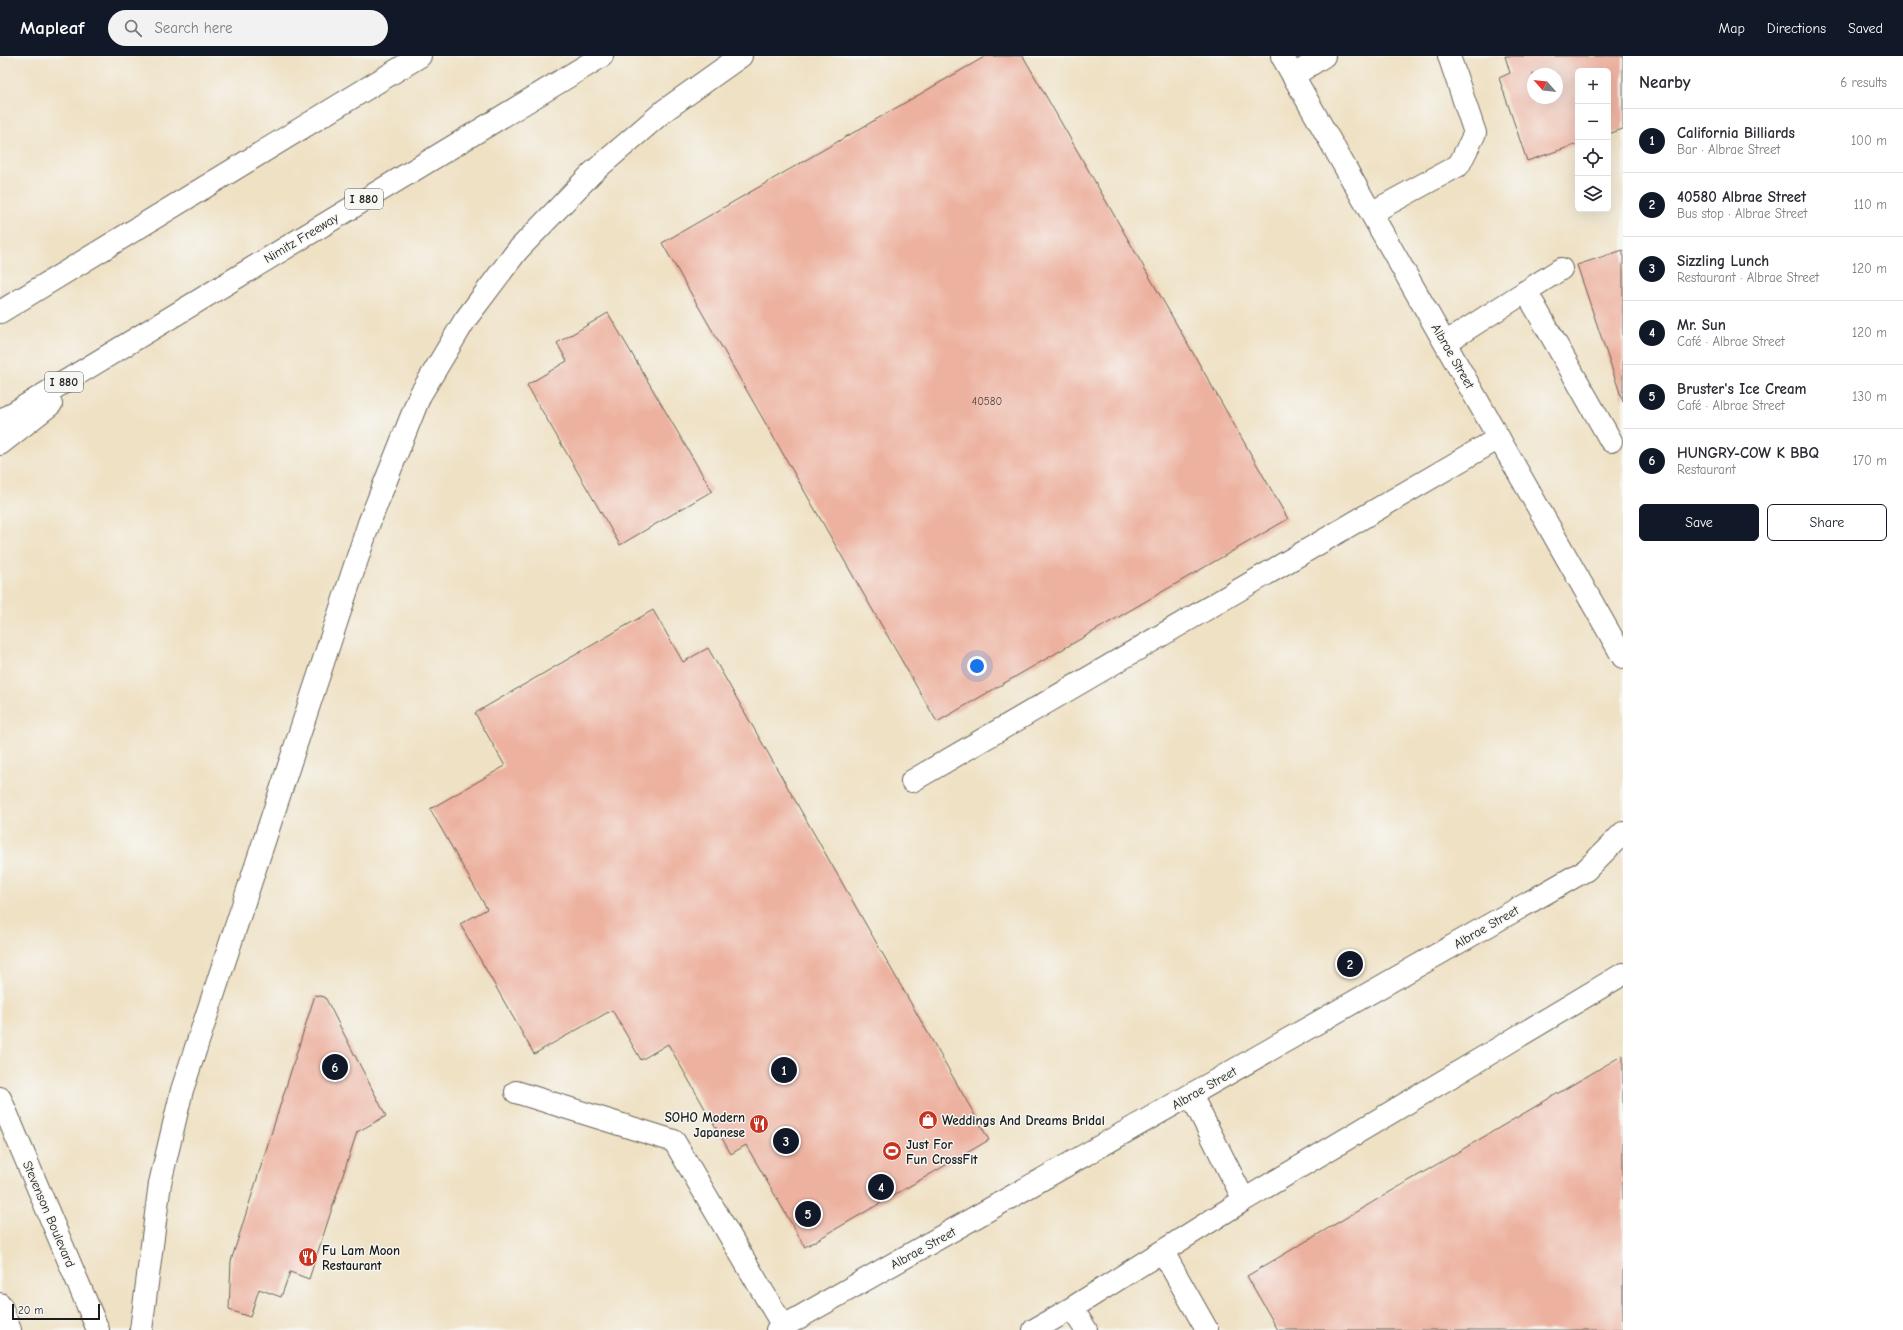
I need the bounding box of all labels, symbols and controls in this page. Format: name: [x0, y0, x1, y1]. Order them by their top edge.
search box: [108, 10, 388, 46]
text: Mapleaf: [20, 17, 84, 39]
icon: search: [122, 17, 144, 39]
text: Search here: [154, 19, 233, 37]
text: Map: [1718, 20, 1745, 37]
text: Directions: [1767, 20, 1826, 37]
text: Saved: [1848, 20, 1883, 37]
north arrow: [1527, 68, 1563, 104]
map controls: [1575, 68, 1611, 212]
button: +: [1575, 68, 1611, 104]
text: Nearby: [1639, 73, 1690, 92]
text: 6 results: [1840, 75, 1887, 90]
button: −: [1575, 104, 1611, 140]
text: California Billiards: [1677, 124, 1795, 142]
text: 1: [1649, 133, 1655, 148]
text: 100 m: [1851, 133, 1887, 148]
button: locate: [1575, 140, 1611, 176]
text: Bar · Albrae Street: [1677, 142, 1780, 157]
button: layers: [1575, 176, 1611, 212]
text: 40580 Albrae Street: [1677, 188, 1806, 206]
road number: I 880: [345, 189, 383, 209]
text: 2: [1649, 197, 1655, 212]
text: 110 m: [1854, 197, 1887, 212]
text: Bus stop · Albrae Street: [1677, 206, 1807, 221]
street label: Nimitz Freeway: [261, 210, 341, 266]
text: Sizzling Lunch: [1677, 252, 1769, 270]
text: 3: [1649, 261, 1655, 276]
text: 120 m: [1852, 261, 1887, 276]
text: Restaurant · Albrae Street: [1677, 270, 1819, 285]
text: Mr. Sun: [1677, 316, 1726, 334]
street label: Albrae Street: [1428, 321, 1478, 392]
text: 4: [1649, 325, 1655, 340]
text: 120 m: [1852, 325, 1887, 340]
text: Café · Albrae Street: [1677, 334, 1785, 349]
road number: I 880: [45, 372, 83, 392]
text: Bruster's Ice Cream: [1677, 380, 1807, 398]
text: 5: [1649, 389, 1655, 404]
text: 130 m: [1852, 389, 1887, 404]
house number: 40580: [972, 395, 1002, 408]
text: Café · Albrae Street: [1677, 398, 1785, 413]
text: HUNGRY-COW K BBQ: [1677, 444, 1819, 462]
text: 6: [1649, 453, 1655, 468]
text: 170 m: [1853, 453, 1887, 468]
text: Restaurant: [1677, 462, 1736, 477]
button: Save: [1639, 504, 1759, 541]
button: Share: [1767, 504, 1887, 541]
your location: [967, 656, 987, 676]
street label: Albrae Street: [1451, 902, 1522, 952]
pin: 2: [1337, 949, 1363, 979]
pin: 6: [322, 1052, 348, 1082]
pin: 1: [771, 1055, 797, 1085]
street label: Albrae Street: [1169, 1063, 1240, 1113]
shop icon: Weddings And Dreams Bridal: [917, 1109, 939, 1131]
place label: SOHO Modern Japanese: [665, 1110, 746, 1140]
restaurant icon: SOHO Modern Japanese: [748, 1113, 770, 1135]
place label: Weddings And Dreams Bridal: [942, 1113, 1105, 1128]
pin: 3: [773, 1126, 799, 1156]
place label: Just For Fun CrossFit: [906, 1137, 978, 1167]
sports icon: Just For Fun CrossFit: [881, 1140, 903, 1162]
street label: Stevenson Boulevard: [20, 1159, 78, 1269]
pin: 4: [868, 1172, 894, 1202]
pin: 5: [795, 1199, 821, 1229]
street label: Albrae Street: [888, 1223, 959, 1272]
place label: Fu Lam Moon Restaurant: [322, 1243, 400, 1273]
restaurant icon: Fu Lam Moon Restaurant: [297, 1246, 319, 1268]
scale bar: [12, 1302, 100, 1321]
text: 20 m: [18, 1304, 43, 1317]

